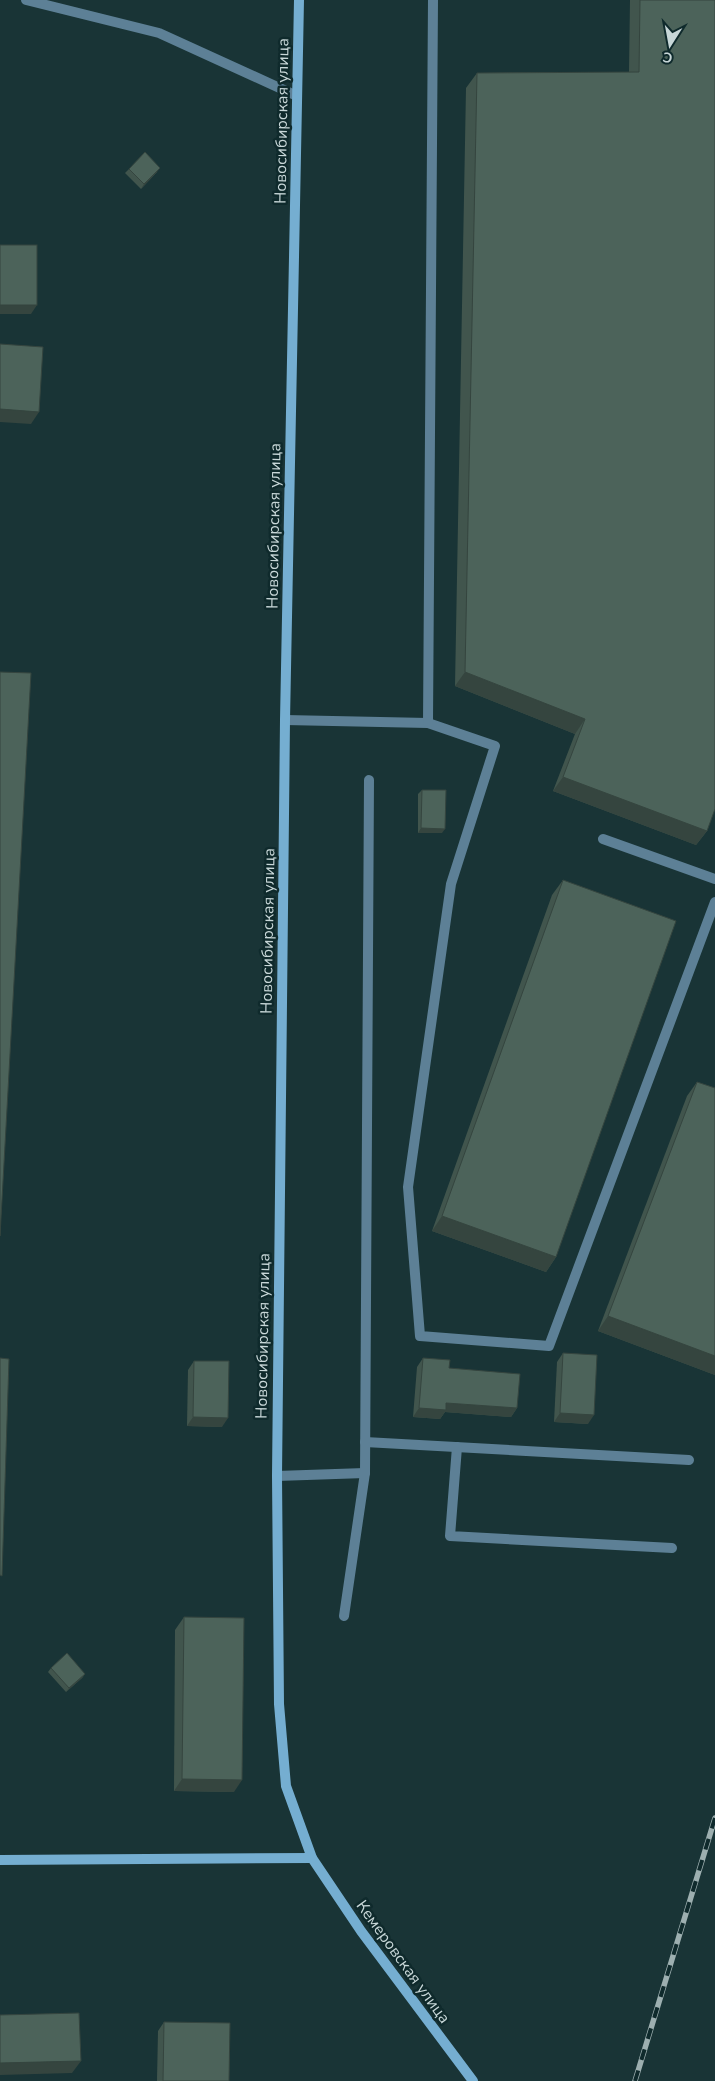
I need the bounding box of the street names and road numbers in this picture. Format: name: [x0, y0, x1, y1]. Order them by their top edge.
street label: Новосибирская улица: [270, 38, 294, 204]
street label: Новосибирская улица: [262, 443, 286, 609]
street label: Новосибирская улица: [256, 848, 280, 1014]
street label: Новосибирская улица: [251, 1253, 275, 1419]
street label: Кемеровская улица: [351, 1896, 455, 2028]

